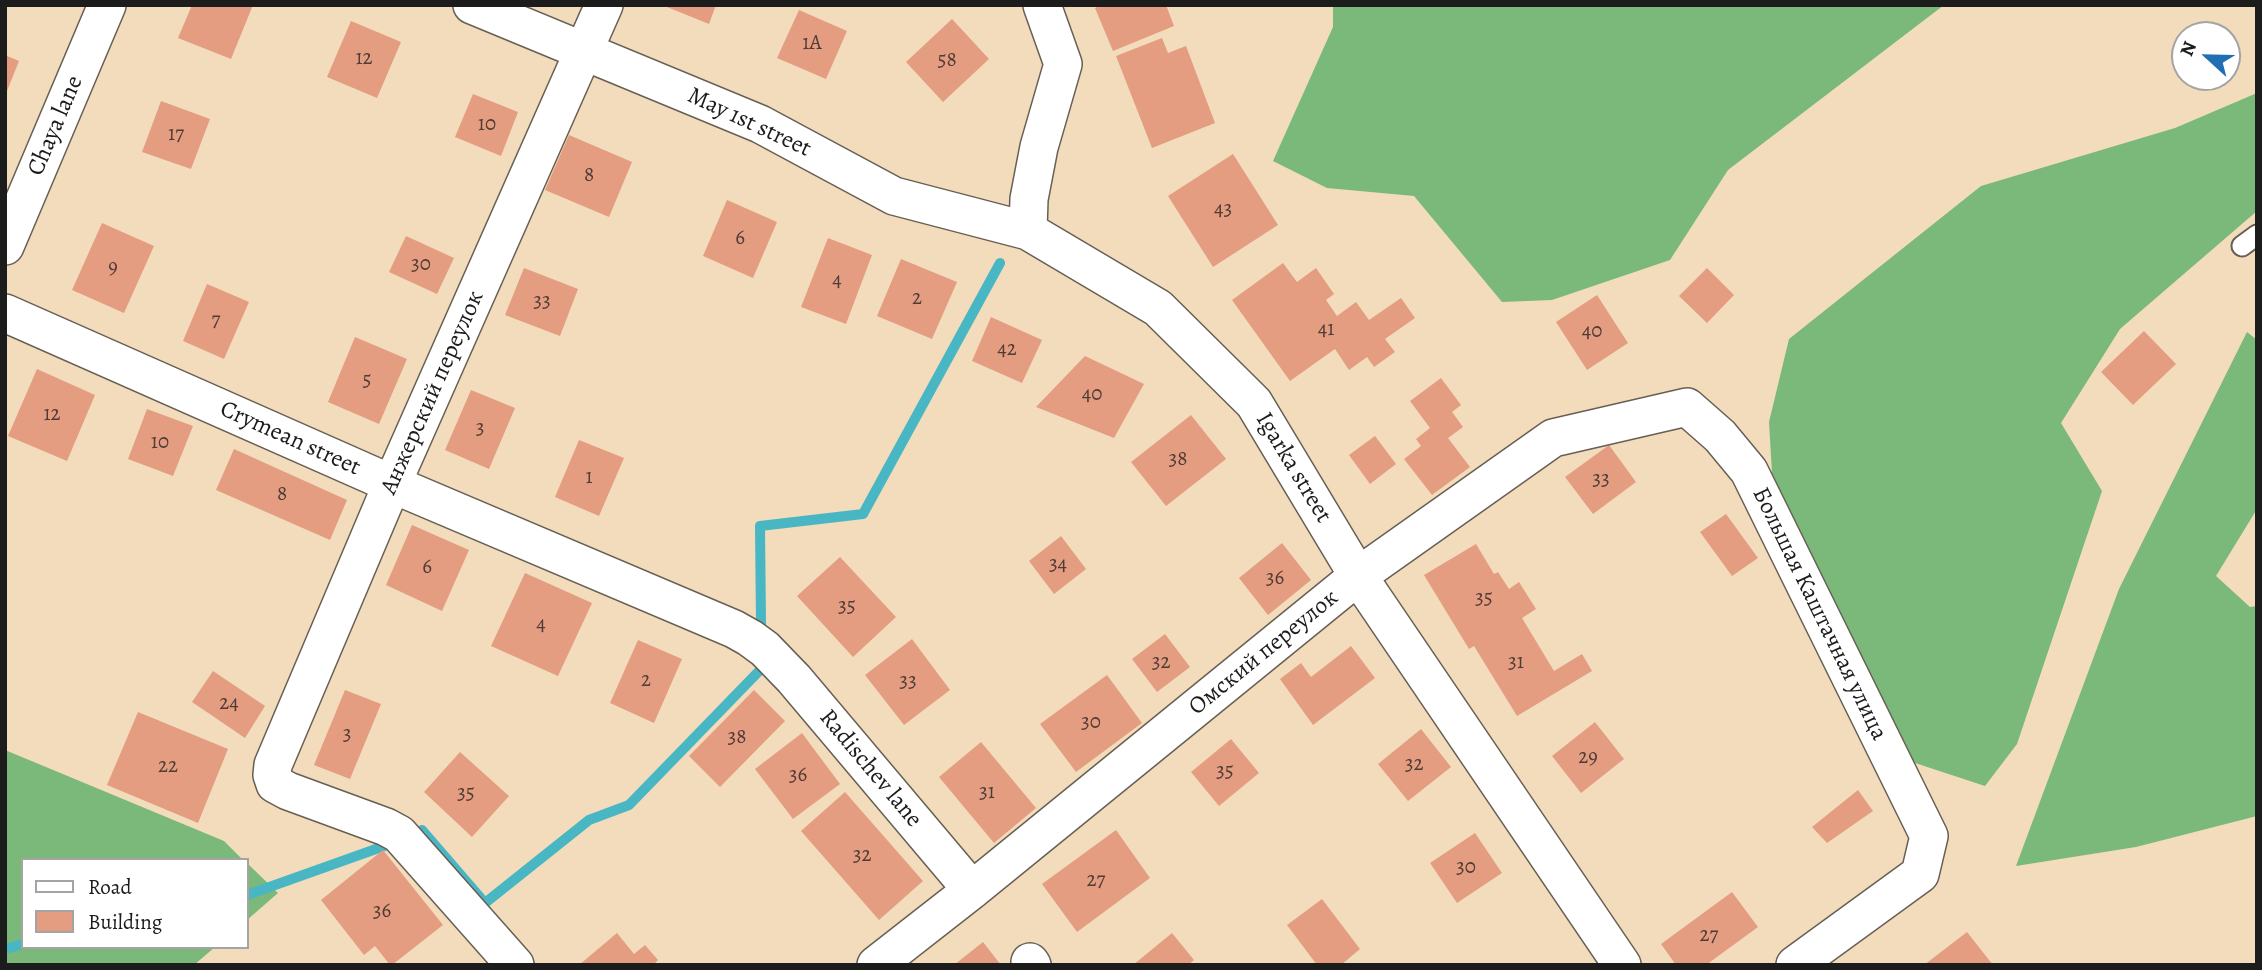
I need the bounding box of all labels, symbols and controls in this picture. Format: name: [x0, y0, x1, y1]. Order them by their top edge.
north arrow: [2171, 21, 2241, 91]
house number: 1А: [802, 31, 822, 57]
text: N: [2174, 38, 2203, 60]
house number: 12: [355, 46, 373, 72]
house number: 58: [937, 48, 957, 74]
street label: Chaya lane: [22, 72, 90, 180]
street label: May 1st street: [683, 82, 815, 164]
house number: 10: [478, 112, 496, 138]
house number: 17: [168, 122, 184, 148]
house number: 8: [584, 163, 594, 189]
house number: 43: [1214, 197, 1232, 223]
house number: 6: [735, 226, 745, 252]
house number: 30: [411, 252, 431, 278]
house number: 9: [108, 255, 118, 281]
house number: 4: [832, 268, 842, 294]
house number: 2: [912, 286, 922, 312]
street label: Анжерский переулок: [375, 287, 491, 499]
house number: 33: [533, 289, 551, 315]
house number: 7: [212, 308, 220, 334]
house number: 41: [1318, 317, 1334, 343]
house number: 40: [1582, 319, 1602, 345]
house number: 42: [997, 337, 1017, 363]
house number: 5: [362, 368, 372, 394]
house number: 40: [1082, 382, 1102, 408]
street label: Crymean street: [215, 395, 365, 483]
house number: 12: [43, 402, 61, 428]
street label: Igarka street: [1249, 408, 1337, 528]
house number: 3: [476, 416, 484, 442]
house number: 10: [151, 430, 169, 456]
house number: 38: [1169, 447, 1187, 473]
house number: 1: [585, 465, 593, 491]
house number: 33: [1592, 467, 1610, 493]
house number: 8: [277, 482, 287, 508]
street label: Большая Каштачная улица: [1745, 483, 1893, 745]
house number: 34: [1049, 552, 1067, 578]
house number: 6: [422, 555, 432, 581]
house number: 36: [1266, 566, 1284, 592]
street label: Омский переулок: [1183, 584, 1345, 722]
house number: 35: [1475, 586, 1493, 612]
house number: 35: [838, 594, 856, 620]
house number: 4: [536, 612, 546, 638]
house number: 32: [1152, 650, 1170, 676]
house number: 31: [1508, 650, 1524, 676]
house number: 2: [641, 668, 651, 694]
house number: 33: [899, 669, 917, 695]
house number: 24: [219, 691, 239, 717]
street label: Radischev lane: [812, 704, 928, 834]
house number: 30: [1081, 710, 1101, 736]
house number: 3: [343, 722, 351, 748]
house number: 38: [728, 725, 746, 751]
house number: 29: [1578, 745, 1598, 771]
house number: 32: [1405, 752, 1423, 778]
house number: 22: [158, 754, 178, 780]
house number: 35: [1216, 759, 1234, 785]
house number: 36: [789, 763, 807, 789]
house number: 31: [979, 780, 995, 806]
house number: 35: [457, 781, 475, 807]
house number: 32: [853, 843, 871, 869]
house number: 30: [1456, 855, 1476, 881]
legend: [21, 858, 248, 949]
house number: 27: [1087, 868, 1105, 894]
text: Road: [88, 873, 132, 901]
house number: 36: [373, 899, 391, 925]
text: Building: [88, 908, 162, 936]
house number: 27: [1700, 923, 1718, 949]

